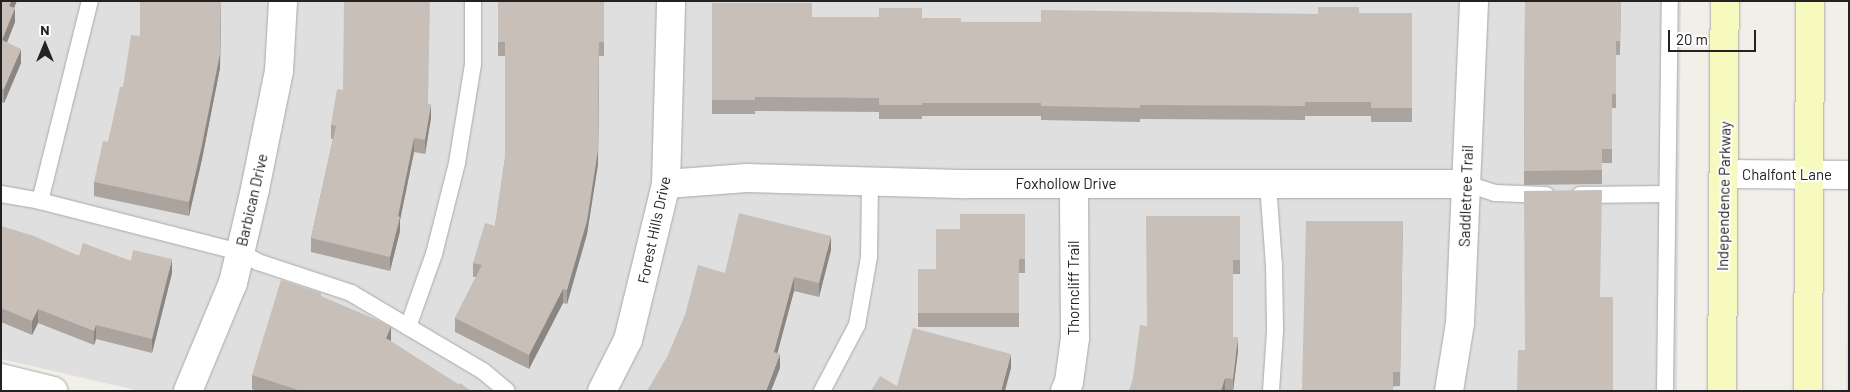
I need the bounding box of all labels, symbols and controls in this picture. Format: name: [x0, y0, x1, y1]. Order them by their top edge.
north arrow: [20, 20, 70, 70]
scale bar: [1670, 20, 1758, 52]
text: N: [40, 21, 50, 38]
text: 20 m: [1676, 30, 1708, 48]
street label: Independence Parkway: [1714, 121, 1734, 271]
street label: Saddletree Trail: [1455, 145, 1477, 247]
street label: Barbican Drive: [233, 152, 271, 248]
street label: Chalfont Lane: [1742, 166, 1832, 184]
street label: Forest Hills Drive: [634, 175, 674, 285]
street label: Foxhollow Drive: [1015, 175, 1117, 193]
street label: Thorncliff Trail: [1065, 241, 1083, 335]

